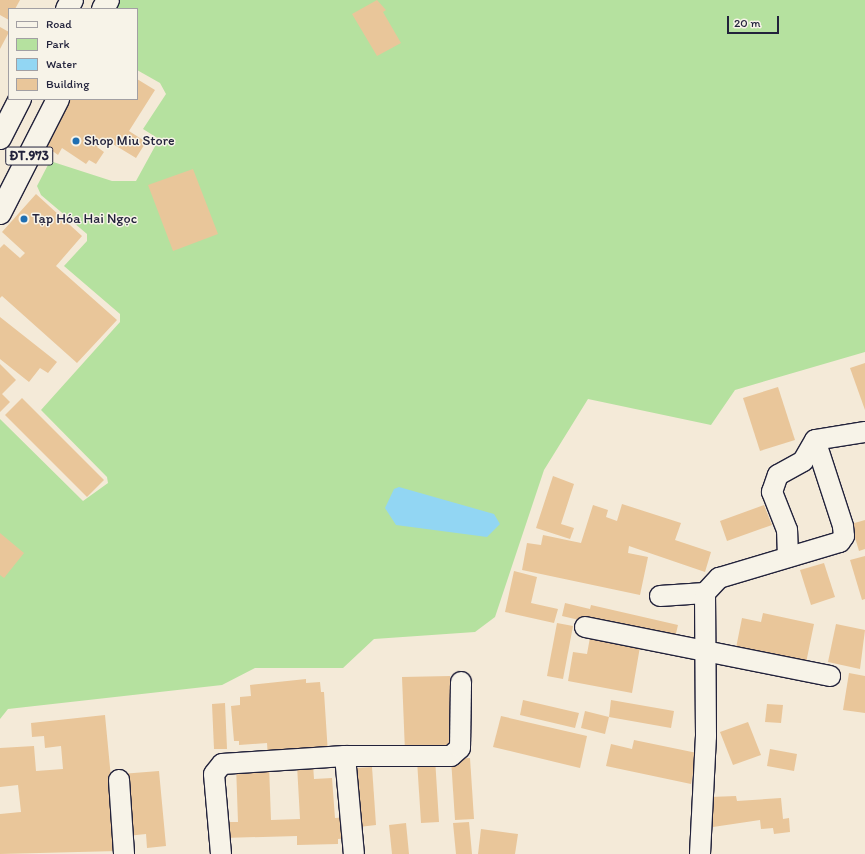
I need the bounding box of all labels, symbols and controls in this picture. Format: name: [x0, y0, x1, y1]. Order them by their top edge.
legend: [8, 8, 138, 100]
scale bar: [729, 8, 781, 34]
text: 20 m: [734, 16, 761, 30]
text: Road: [46, 17, 72, 31]
text: Park: [46, 37, 70, 51]
text: Water: [46, 57, 77, 71]
text: Building: [46, 77, 89, 91]
place label: Shop Miu Store: [84, 133, 174, 149]
marker: Shop Miu Store: [71, 136, 81, 146]
road number: ĐT.973: [5, 145, 53, 167]
place label: Tạp Hóa Hai Ngọc: [32, 211, 138, 227]
marker: Tạp Hóa Hai Ngọc: [19, 214, 29, 224]

